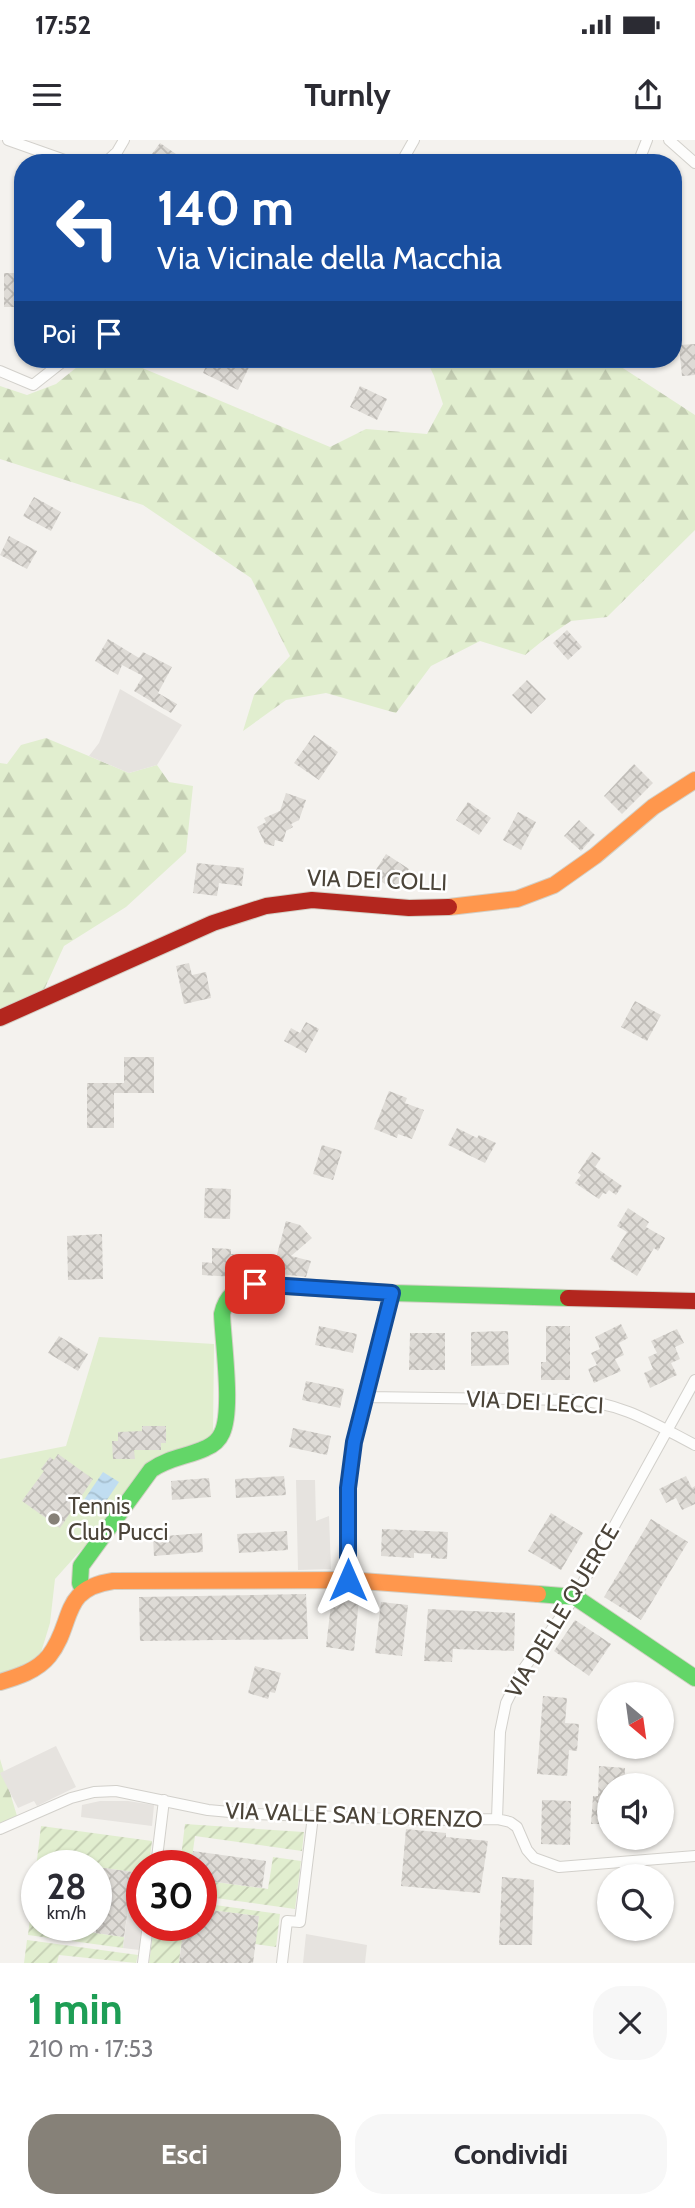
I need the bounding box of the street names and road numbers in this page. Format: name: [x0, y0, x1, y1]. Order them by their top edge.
street label: VIA DEI COLLI: [306, 864, 448, 896]
street label: VIA DEI LECCI: [466, 1384, 604, 1420]
street label: VIA DELLE QUERCE: [499, 1519, 625, 1703]
street label: VIA VALLE SAN LORENZO: [225, 1797, 483, 1833]

